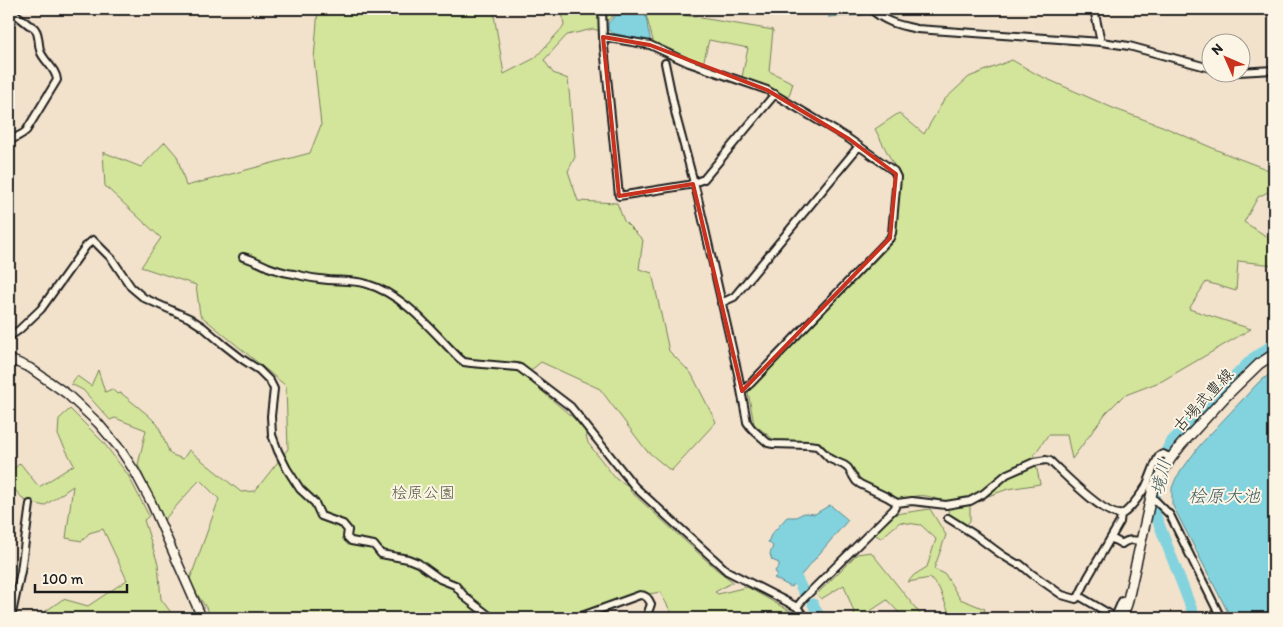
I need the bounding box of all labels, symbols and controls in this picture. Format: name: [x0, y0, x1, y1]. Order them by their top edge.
north arrow: [1200, 32, 1250, 82]
text: N: [1208, 40, 1227, 59]
street label: 古場武豊線: [1169, 364, 1237, 436]
water label: 境川: [1146, 457, 1176, 497]
park label: 桧原公園: [391, 483, 455, 502]
water label: 桧原大池: [1188, 485, 1261, 507]
scale bar: [35, 562, 128, 594]
text: 100 m: [42, 570, 84, 588]

